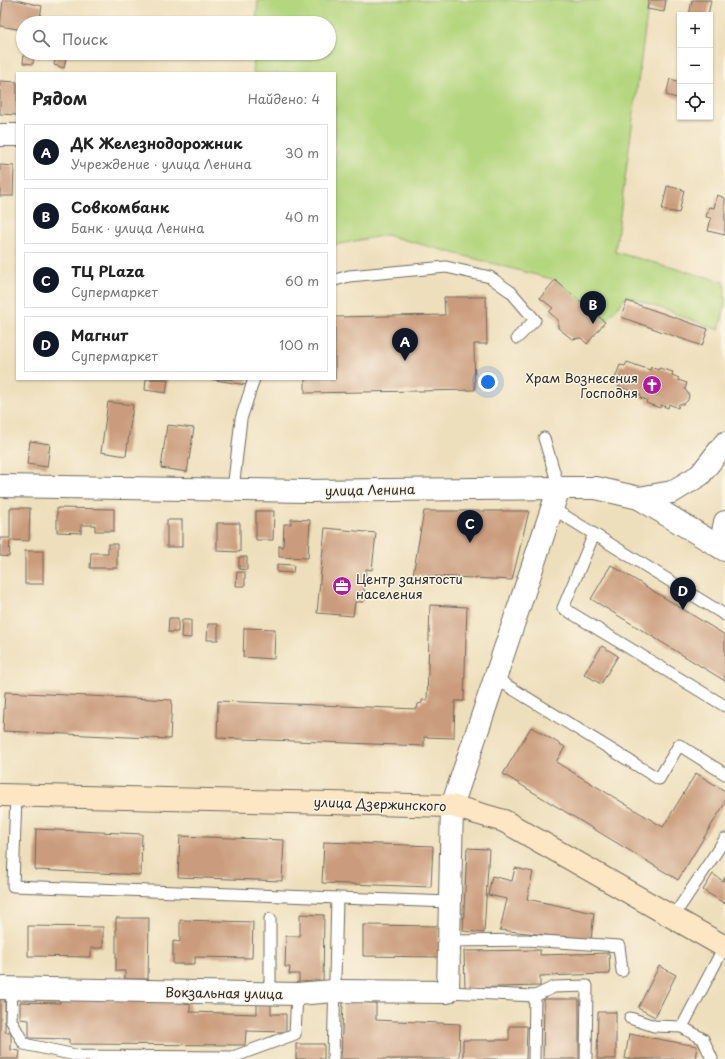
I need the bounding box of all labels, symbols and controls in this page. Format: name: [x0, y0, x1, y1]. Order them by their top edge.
map controls: [677, 12, 713, 120]
button: +: [677, 12, 713, 48]
search box: [16, 16, 336, 60]
icon: search: [30, 27, 52, 49]
text: Поиск: [62, 27, 108, 50]
button: −: [677, 48, 713, 84]
button: locate: [677, 84, 713, 120]
text: Рядом: [32, 85, 87, 111]
text: Найдено: 4: [248, 89, 320, 108]
text: ДК Железнодорожник: [71, 131, 243, 154]
text: A: [41, 143, 51, 162]
text: 30 m: [285, 143, 319, 162]
text: Учреждение · улица Ленина: [71, 154, 252, 173]
text: Совкомбанк: [71, 195, 169, 218]
text: B: [42, 207, 50, 226]
text: 40 m: [285, 207, 319, 226]
text: Банк · улица Ленина: [71, 218, 204, 237]
text: ТЦ PLaza: [71, 259, 145, 282]
text: C: [41, 271, 51, 290]
text: 60 m: [285, 271, 319, 290]
text: Супермаркет: [71, 282, 158, 301]
pin: B: [580, 291, 606, 324]
text: Магнит: [71, 323, 128, 346]
pin: A: [392, 328, 418, 361]
text: D: [41, 335, 51, 354]
text: 100 m: [279, 335, 319, 354]
text: Супермаркет: [71, 346, 158, 365]
place label: Храм Вознесения Господня: [526, 368, 638, 402]
your location: [478, 372, 498, 392]
church icon: Храм Вознесения Господня: [641, 374, 663, 396]
street label: улица Ленина: [325, 479, 416, 500]
pin: C: [457, 510, 483, 543]
place label: Центр занятости населения: [356, 569, 463, 603]
office icon: Центр занятости населения: [331, 575, 353, 597]
pin: D: [670, 577, 696, 610]
street label: улица Дзержинского: [313, 792, 447, 815]
street label: Вокзальная улица: [165, 982, 284, 1003]

